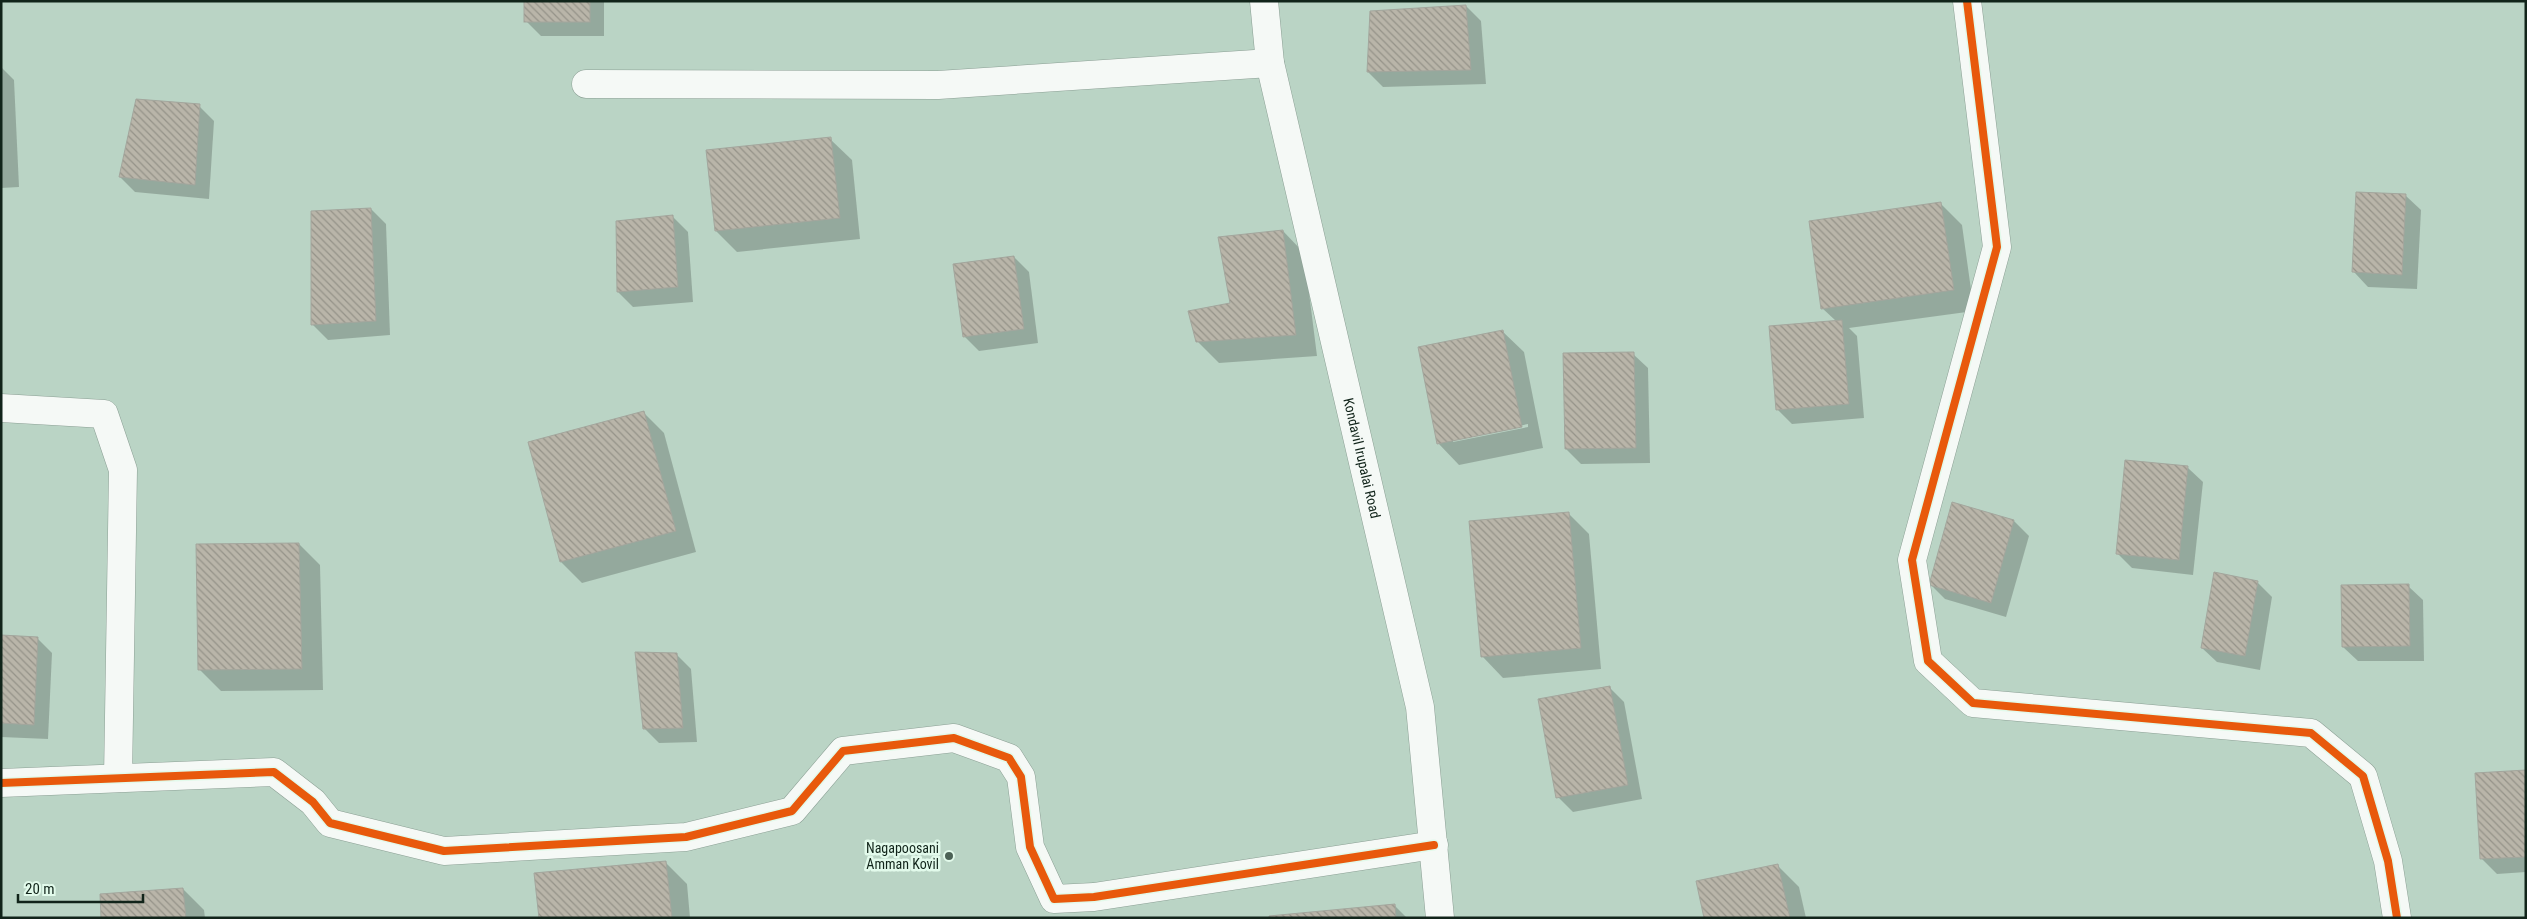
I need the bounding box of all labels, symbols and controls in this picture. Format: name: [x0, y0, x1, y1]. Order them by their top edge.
street label: Kondavil Irupalai Road: [1340, 396, 1384, 520]
place label: Nagapoosani Amman Kovil: [866, 840, 939, 872]
marker: Nagapoosani Amman Kovil: [943, 850, 955, 862]
scale bar: [18, 872, 142, 904]
text: 20 m: [25, 880, 55, 898]

